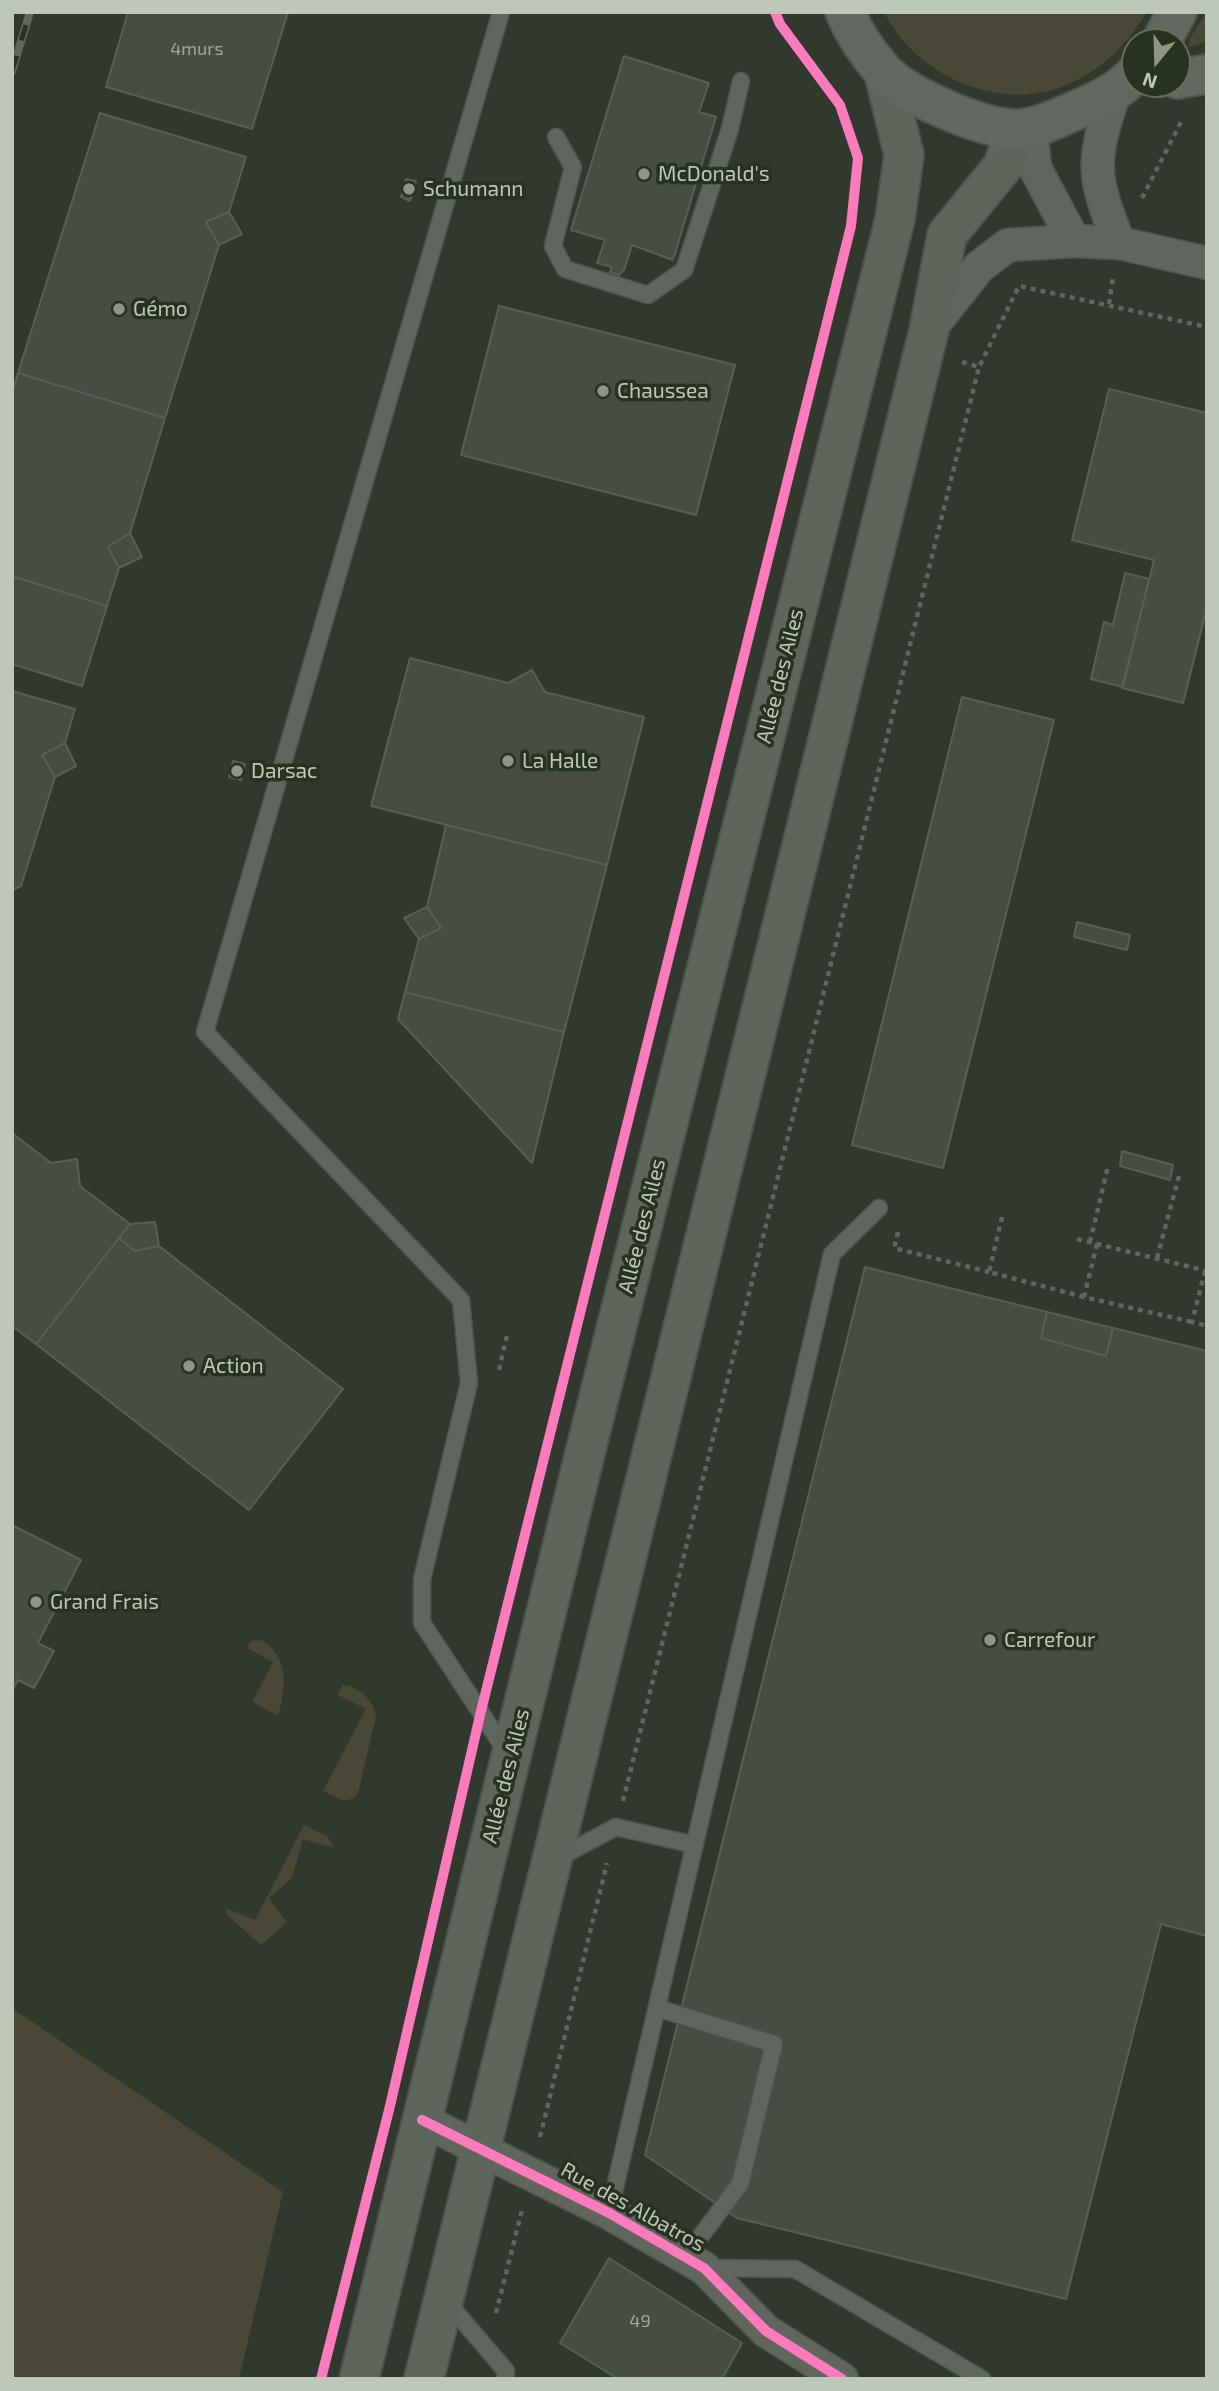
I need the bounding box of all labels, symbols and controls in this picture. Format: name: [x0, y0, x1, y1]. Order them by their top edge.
north arrow: [1121, 28, 1191, 98]
house number: 4murs: [170, 38, 224, 60]
text: N: [1139, 68, 1160, 95]
place label: McDonald's: [658, 161, 770, 187]
marker: McDonald's: [636, 166, 652, 182]
place label: Schumann: [423, 176, 524, 202]
marker: Schumann: [401, 181, 417, 197]
place label: Gémo: [133, 296, 188, 322]
marker: Gémo: [111, 301, 127, 317]
place label: Chaussea: [617, 378, 709, 404]
marker: Chaussea: [595, 383, 611, 399]
street label: Allée des Ailes: [751, 606, 809, 746]
place label: La Halle: [522, 748, 598, 774]
marker: La Halle: [500, 753, 516, 769]
place label: Darsac: [251, 758, 317, 784]
marker: Darsac: [229, 763, 245, 779]
street label: Allée des Ailes: [613, 1156, 671, 1296]
place label: Action: [203, 1353, 264, 1379]
marker: Action: [181, 1358, 197, 1374]
place label: Grand Frais: [50, 1589, 159, 1615]
marker: Grand Frais: [28, 1594, 44, 1610]
place label: Carrefour: [1004, 1627, 1095, 1653]
marker: Carrefour: [982, 1632, 998, 1648]
street label: Allée des Ailes: [477, 1706, 535, 1846]
street label: Rue des Albatros: [556, 2157, 710, 2257]
house number: 49: [629, 2310, 651, 2332]

